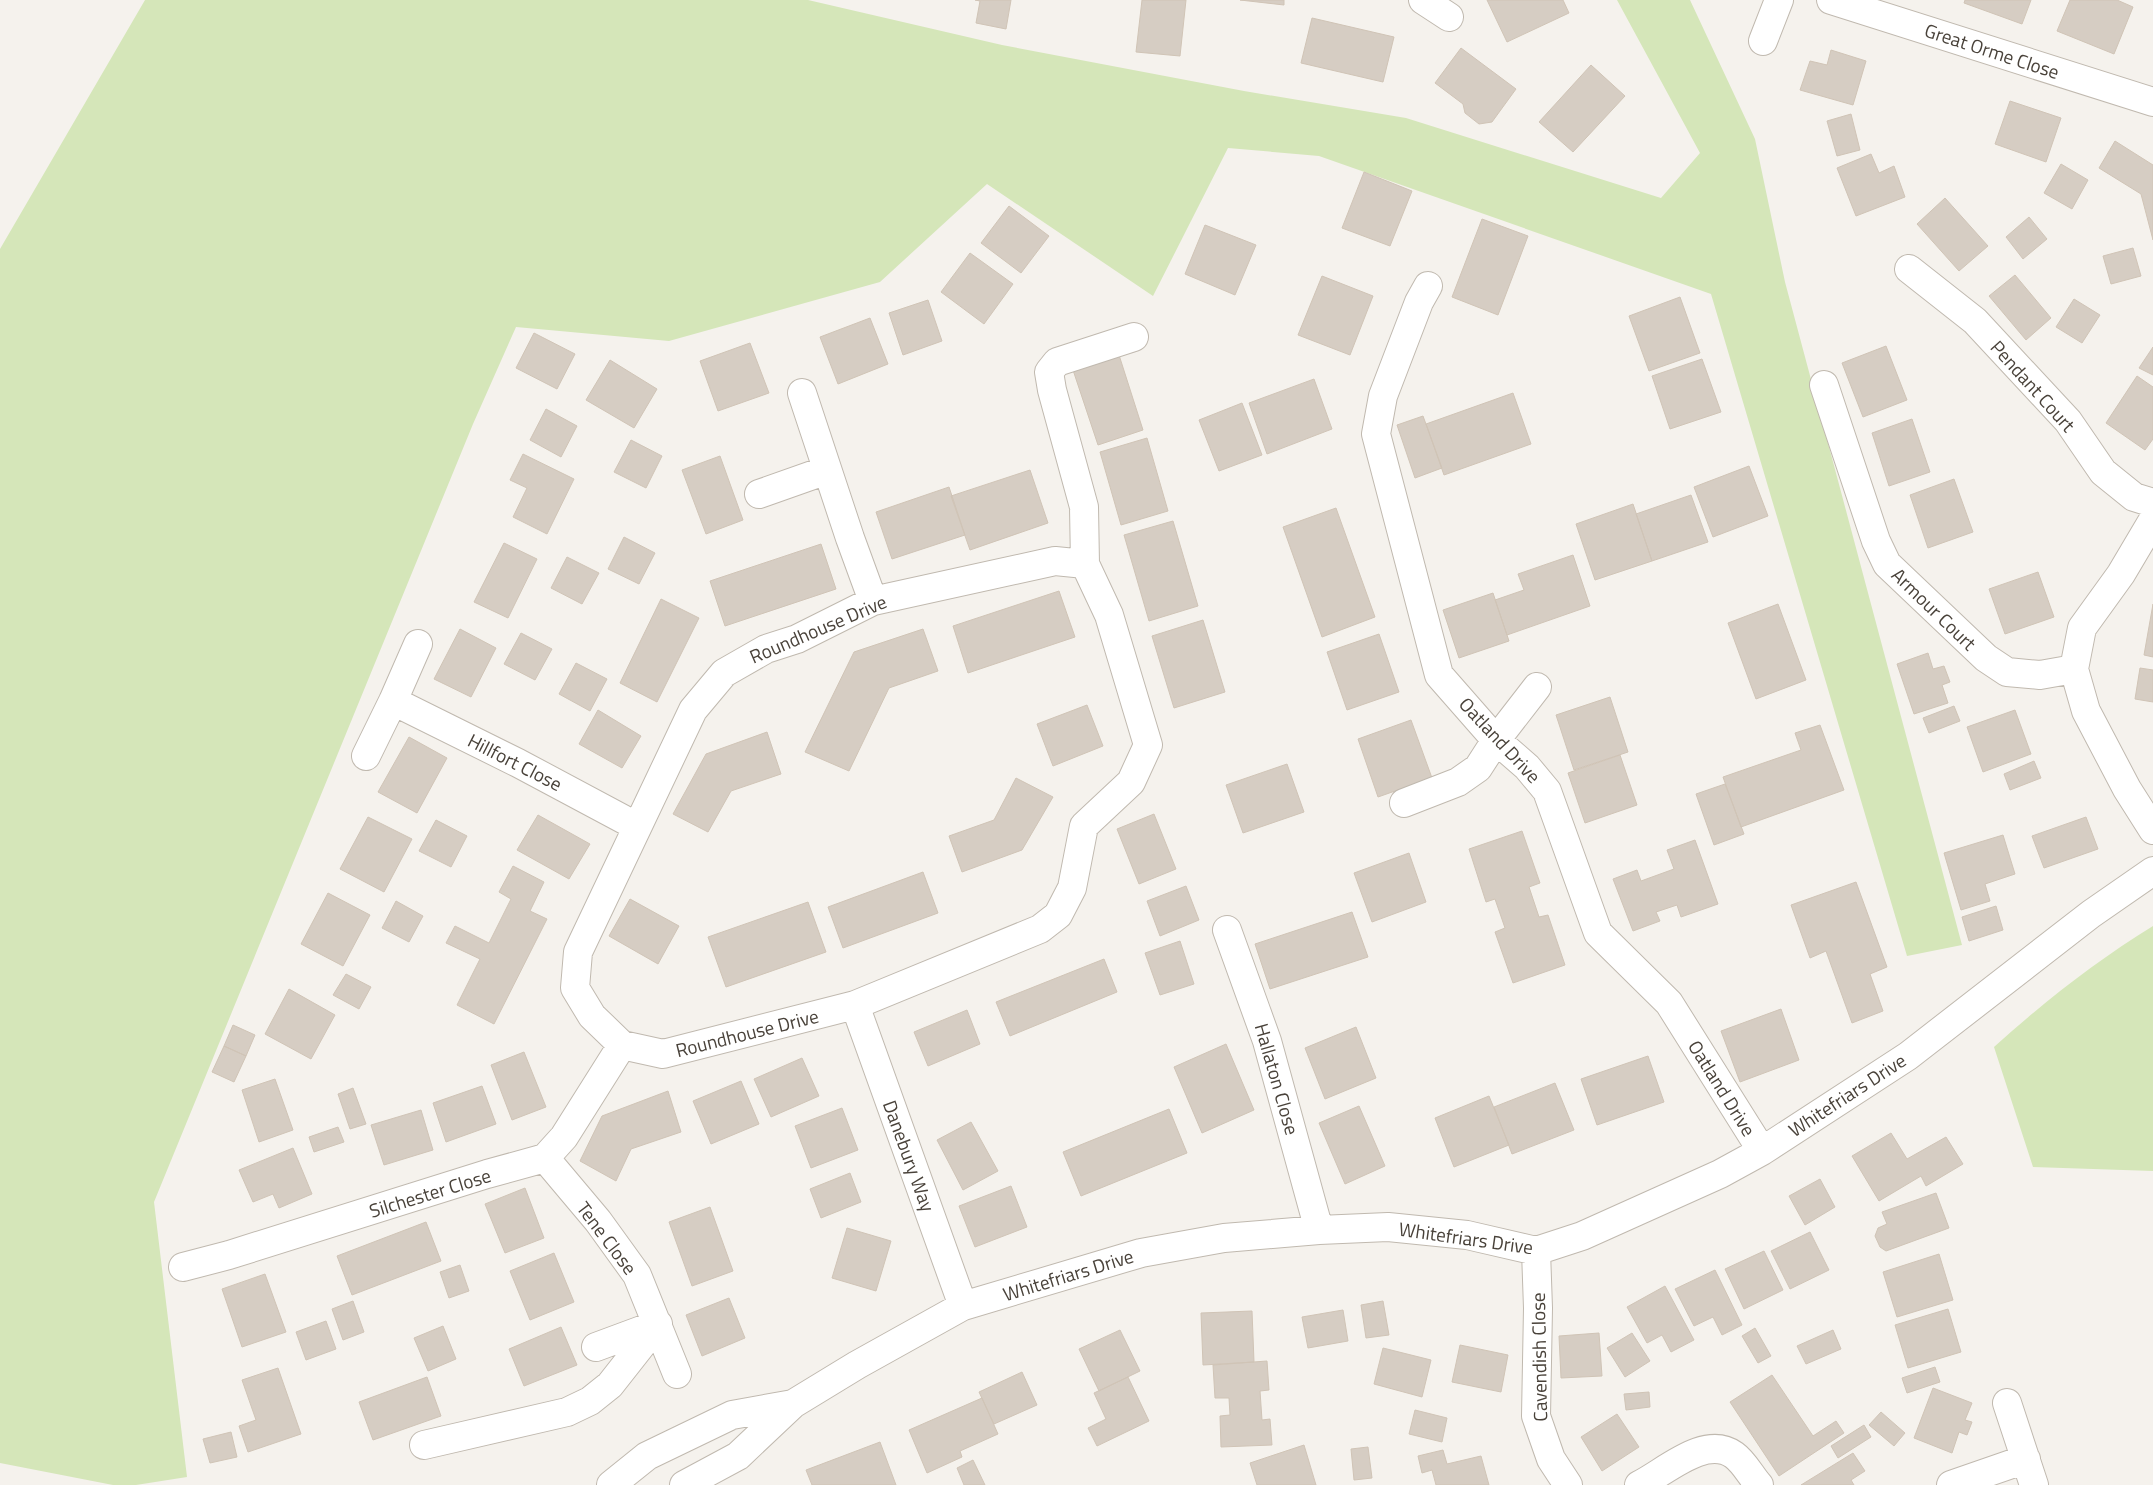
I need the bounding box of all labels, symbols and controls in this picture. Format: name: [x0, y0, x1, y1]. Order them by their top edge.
street label: Great Orme Close: [1921, 15, 2063, 86]
street label: Pendant Court: [1984, 333, 2083, 438]
street label: Armour Court: [1885, 561, 1984, 657]
street label: Roundhouse Drive: [745, 587, 891, 670]
street label: Oatland Drive: [1453, 690, 1548, 789]
street label: Hillfort Close: [463, 725, 567, 798]
street label: Roundhouse Drive: [672, 1001, 821, 1064]
street label: Hallaton Close: [1248, 1020, 1307, 1138]
street label: Oatland Drive: [1681, 1034, 1764, 1141]
street label: Whitefriars Drive: [1782, 1046, 1911, 1144]
street label: Danebury Way: [876, 1096, 943, 1216]
street label: Silchester Close: [365, 1160, 494, 1225]
street label: Tene Close: [570, 1195, 645, 1280]
street label: Whitefriars Drive: [1397, 1214, 1535, 1261]
street label: Whitefriars Drive: [999, 1241, 1137, 1308]
street label: Cavendish Close: [1523, 1292, 1554, 1422]

